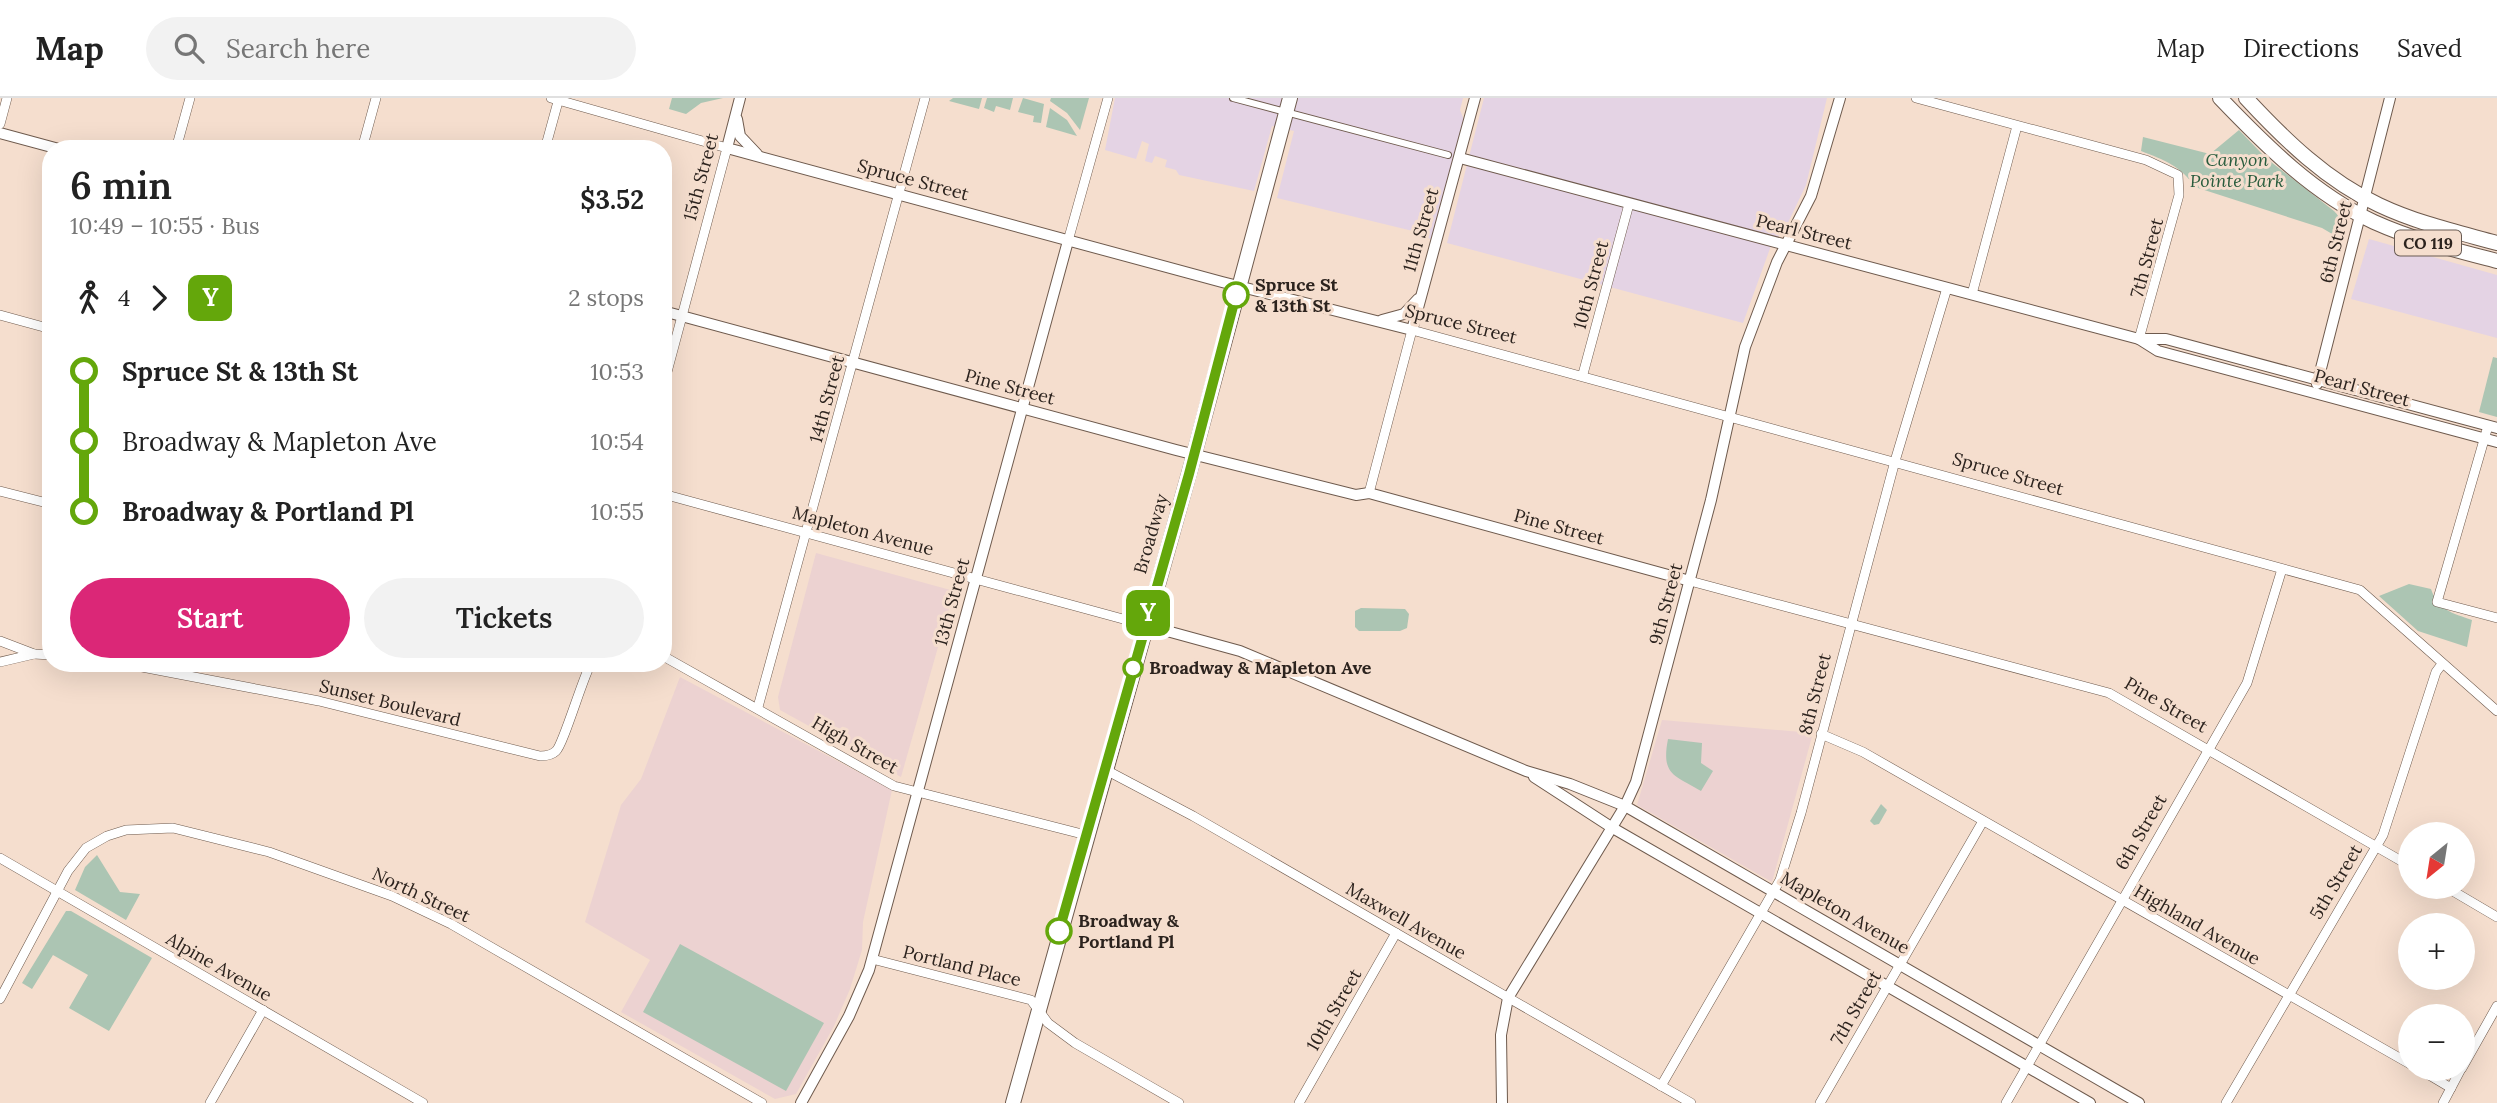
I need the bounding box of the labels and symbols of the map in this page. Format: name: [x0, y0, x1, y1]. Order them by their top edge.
street label: 15th Street: [678, 130, 723, 223]
park label: Canyon Pointe Park: [2190, 148, 2284, 192]
street label: Spruce Street: [855, 154, 971, 205]
street label: 11th Street: [1398, 185, 1444, 275]
street label: 6th Street: [2314, 198, 2357, 285]
street label: Pearl Street: [1754, 208, 1855, 255]
street label: 7th Street: [2125, 215, 2168, 300]
road number: CO 119: [2395, 230, 2461, 256]
street label: 10th Street: [1568, 238, 1613, 332]
place label: Spruce St & 13th St: [1255, 273, 1339, 317]
marker: Spruce St & 13th St: [1223, 282, 1249, 308]
street label: Spruce Street: [1403, 299, 1519, 349]
street label: 14th Street: [804, 352, 849, 445]
street label: Pine Street: [963, 363, 1058, 410]
street label: Pearl Street: [2312, 364, 2413, 411]
street label: Spruce Street: [1950, 447, 2066, 500]
street label: Broadway: [1128, 491, 1173, 576]
street label: Mapleton Avenue: [790, 501, 937, 560]
street label: Pine Street: [1512, 503, 1607, 550]
street label: 13th Street: [929, 555, 974, 648]
street label: 9th Street: [1644, 560, 1687, 647]
line badge: Y: [1125, 590, 1171, 636]
street label: 8th Street: [1793, 650, 1836, 737]
place label: Broadway & Mapleton Ave: [1149, 656, 1372, 679]
marker: Broadway & Mapleton Ave: [1123, 658, 1143, 678]
street label: Pine Street: [2120, 672, 2212, 738]
street label: Sunset Boulevard: [317, 674, 464, 731]
street label: High Street: [808, 711, 903, 779]
street label: 6th Street: [2110, 790, 2172, 874]
north arrow: [2398, 822, 2474, 900]
street label: 5th Street: [2304, 840, 2367, 923]
street label: North Street: [369, 862, 474, 927]
street label: Mapleton Avenue: [1777, 866, 1914, 959]
street label: Maxwell Avenue: [1342, 877, 1471, 964]
street label: Highland Avenue: [2130, 879, 2265, 970]
place label: Broadway & Portland Pl: [1078, 909, 1180, 953]
marker: Broadway & Portland Pl: [1046, 918, 1072, 944]
street label: Alpine Avenue: [161, 926, 277, 1006]
street label: Portland Place: [901, 940, 1024, 991]
street label: 10th Street: [1301, 964, 1366, 1055]
street label: 7th Street: [1825, 967, 1886, 1049]

